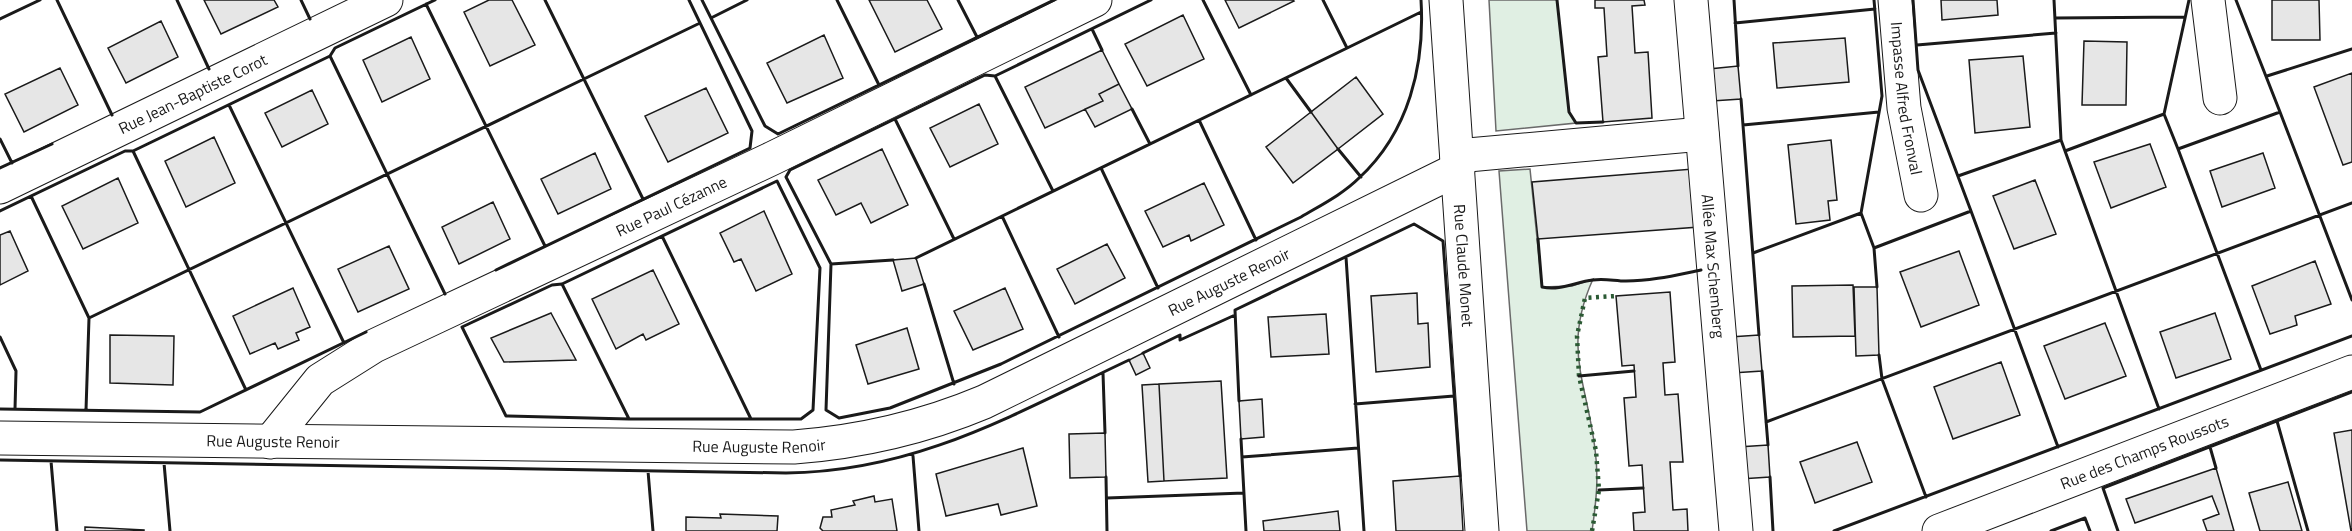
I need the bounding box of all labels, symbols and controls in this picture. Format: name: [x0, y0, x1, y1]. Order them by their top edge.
street label: Impasse Alfred Fronval: [1885, 21, 1929, 177]
street label: Rue Jean-Baptiste Corot: [114, 47, 271, 140]
street label: Rue Paul Cézanne: [612, 169, 731, 242]
street label: Allée Max Schemberg: [1695, 193, 1732, 339]
street label: Rue Claude Monet: [1448, 203, 1480, 328]
street label: Rue Auguste Renoir: [1164, 241, 1294, 322]
street label: Rue des Champs Roussots: [2057, 409, 2232, 495]
street label: Rue Auguste Renoir: [206, 428, 340, 454]
street label: Rue Auguste Renoir: [692, 432, 827, 459]

